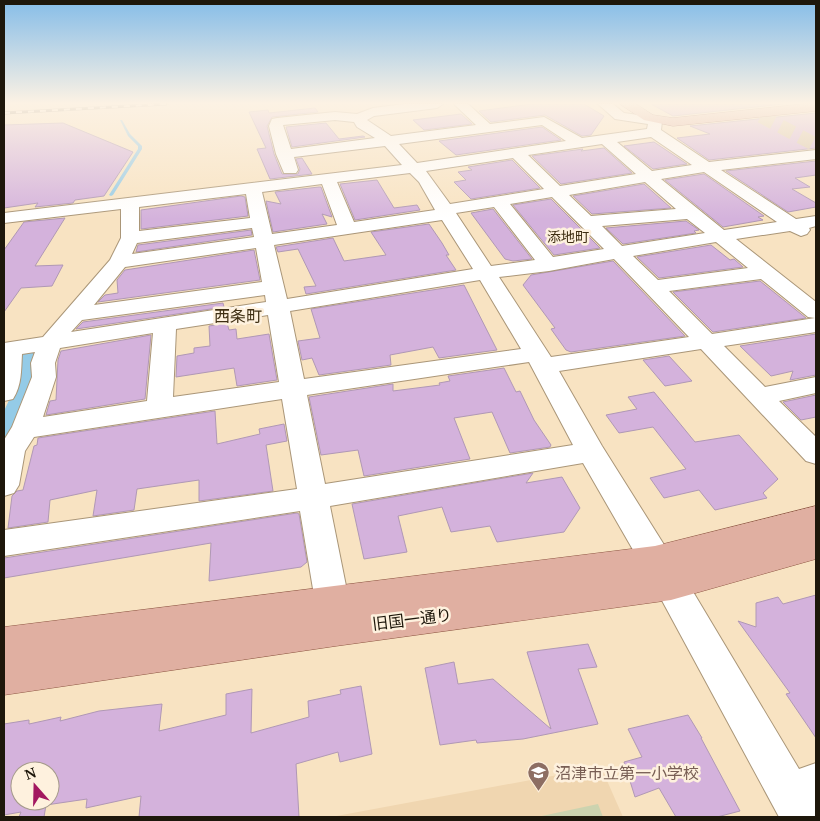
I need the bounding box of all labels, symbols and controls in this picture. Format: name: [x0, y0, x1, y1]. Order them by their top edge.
district label: 添地町: [547, 227, 589, 246]
district label: 西条町: [214, 305, 262, 327]
street label: 旧国一通り: [371, 603, 453, 635]
north arrow: [10, 761, 60, 811]
school or university icon: 沼津市立第一小学校: [527, 761, 551, 792]
text: N: [22, 762, 39, 784]
place label: 沼津市立第一小学校: [555, 762, 699, 784]

